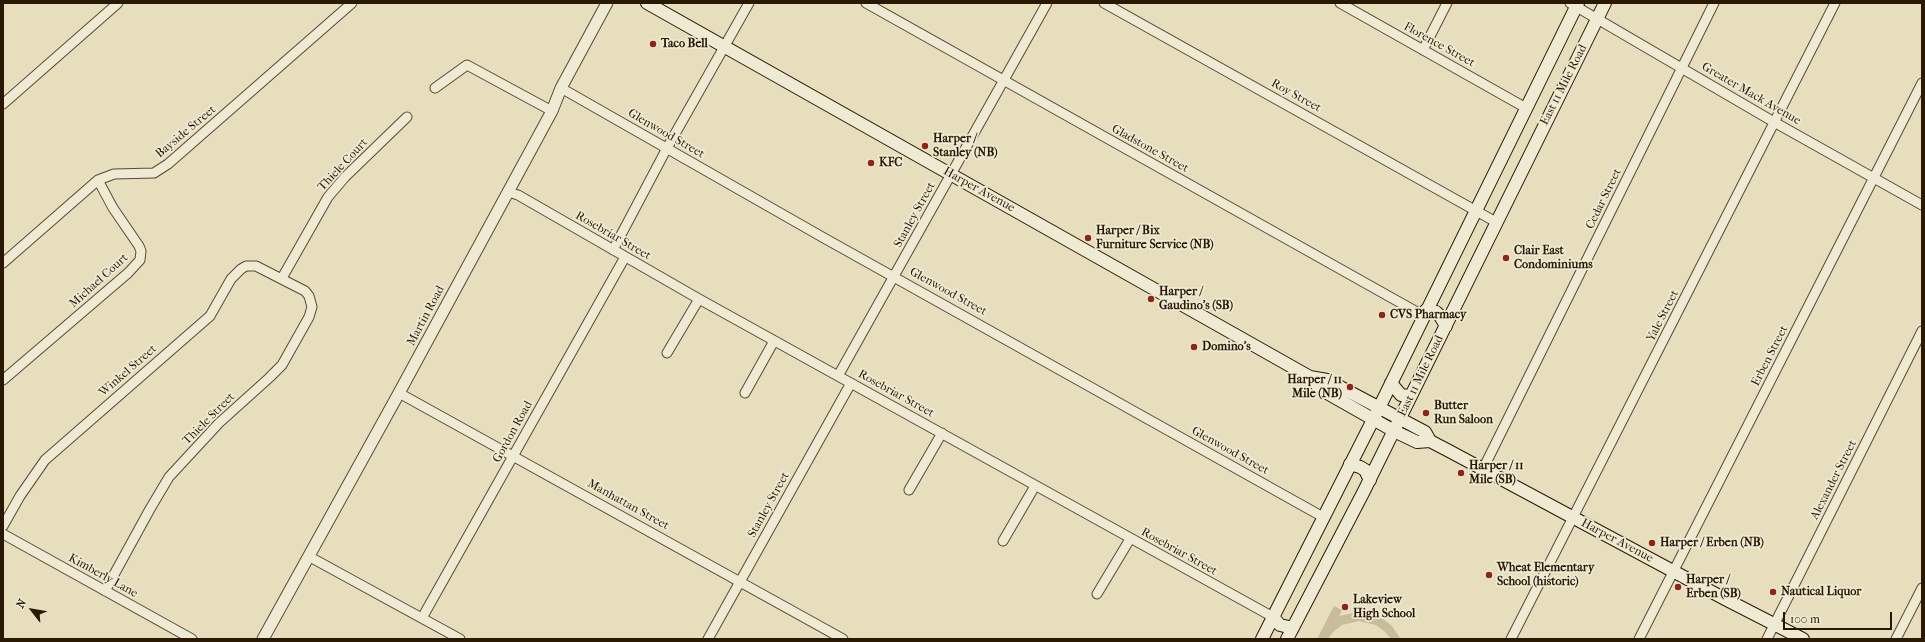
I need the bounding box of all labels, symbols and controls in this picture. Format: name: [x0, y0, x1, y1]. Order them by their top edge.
street label: Florence Street: [1401, 20, 1477, 70]
place label: Taco Bell: [661, 37, 708, 51]
marker: Taco Bell: [648, 39, 658, 49]
street label: East 11 Mile Road: [1538, 42, 1590, 128]
street label: Greater Mack Avenue: [1699, 60, 1803, 128]
street label: Roy Street: [1269, 76, 1323, 116]
street label: Bayside Street: [153, 103, 219, 161]
street label: Glenwood Street: [625, 106, 707, 162]
street label: Gladstone Street: [1109, 122, 1191, 176]
place label: Harper / Stanley (NB): [933, 132, 998, 160]
street label: Thiele Court: [315, 136, 371, 194]
marker: Harper / Stanley (NB): [920, 141, 930, 151]
place label: KFC: [879, 156, 902, 170]
marker: KFC: [866, 158, 876, 168]
street label: Harper Avenue: [941, 164, 1017, 216]
street label: Cedar Street: [1583, 166, 1625, 232]
street label: Stanley Street: [891, 180, 939, 250]
street label: Rosebriar Street: [573, 209, 653, 263]
place label: Harper / Bix Furniture Service (NB): [1096, 224, 1214, 252]
marker: Harper / Bix Furniture Service (NB): [1083, 233, 1093, 243]
place label: Clair East Condominiums: [1514, 244, 1593, 272]
street label: Michael Court: [67, 251, 131, 311]
marker: Clair East Condominiums: [1501, 253, 1511, 263]
street label: Glenwood Street: [907, 265, 989, 319]
street label: Martin Road: [404, 284, 448, 348]
place label: Harper / Gaudino's (SB): [1159, 285, 1233, 313]
street label: Yale Street: [1644, 288, 1682, 344]
marker: Harper / Gaudino's (SB): [1146, 294, 1156, 304]
place label: CVS Pharmacy: [1390, 308, 1466, 322]
marker: CVS Pharmacy: [1377, 310, 1387, 320]
street label: Erben Street: [1749, 323, 1791, 389]
street label: East 11 Mile Road: [1395, 333, 1447, 419]
place label: Domino's: [1202, 340, 1251, 354]
street label: Winkel Street: [96, 342, 160, 400]
marker: Domino's: [1189, 342, 1199, 352]
street label: Rosebriar Street: [855, 367, 937, 421]
place label: Harper / 11 Mile (NB): [1287, 373, 1342, 401]
marker: Harper / 11 Mile (NB): [1345, 382, 1355, 392]
street label: Thiele Street: [180, 390, 238, 448]
street label: Gordon Road: [490, 399, 536, 465]
place label: Butter Run Saloon: [1434, 399, 1493, 427]
marker: Butter Run Saloon: [1421, 408, 1431, 418]
street label: Glenwood Street: [1189, 424, 1271, 478]
street label: Alexander Street: [1808, 438, 1860, 522]
place label: Harper / 11 Mile (SB): [1469, 459, 1524, 487]
marker: Harper / 11 Mile (SB): [1456, 468, 1466, 478]
street label: Stanley Street: [745, 470, 793, 540]
street label: Manhattan Street: [585, 477, 671, 533]
street label: Harper Avenue: [1579, 516, 1655, 566]
street label: Rosebriar Street: [1138, 525, 1220, 579]
place label: Harper / Erben (NB): [1660, 536, 1764, 550]
marker: Harper / Erben (NB): [1647, 538, 1657, 548]
street label: Kimberly Lane: [66, 551, 140, 601]
place label: Wheat Elementary School (historic): [1497, 561, 1594, 589]
marker: Wheat Elementary School (historic): [1484, 570, 1494, 580]
place label: Harper / Erben (SB): [1686, 573, 1741, 601]
marker: Harper / Erben (SB): [1673, 582, 1683, 592]
place label: Nautical Liquor: [1781, 585, 1861, 599]
marker: Nautical Liquor: [1768, 587, 1778, 597]
north arrow: [12, 590, 52, 630]
place label: Lakeview High School: [1353, 593, 1415, 621]
text: N: [14, 597, 29, 610]
marker: Lakeview High School: [1340, 602, 1350, 612]
scale bar: [1785, 604, 1894, 630]
text: 100 m: [1790, 612, 1820, 626]

